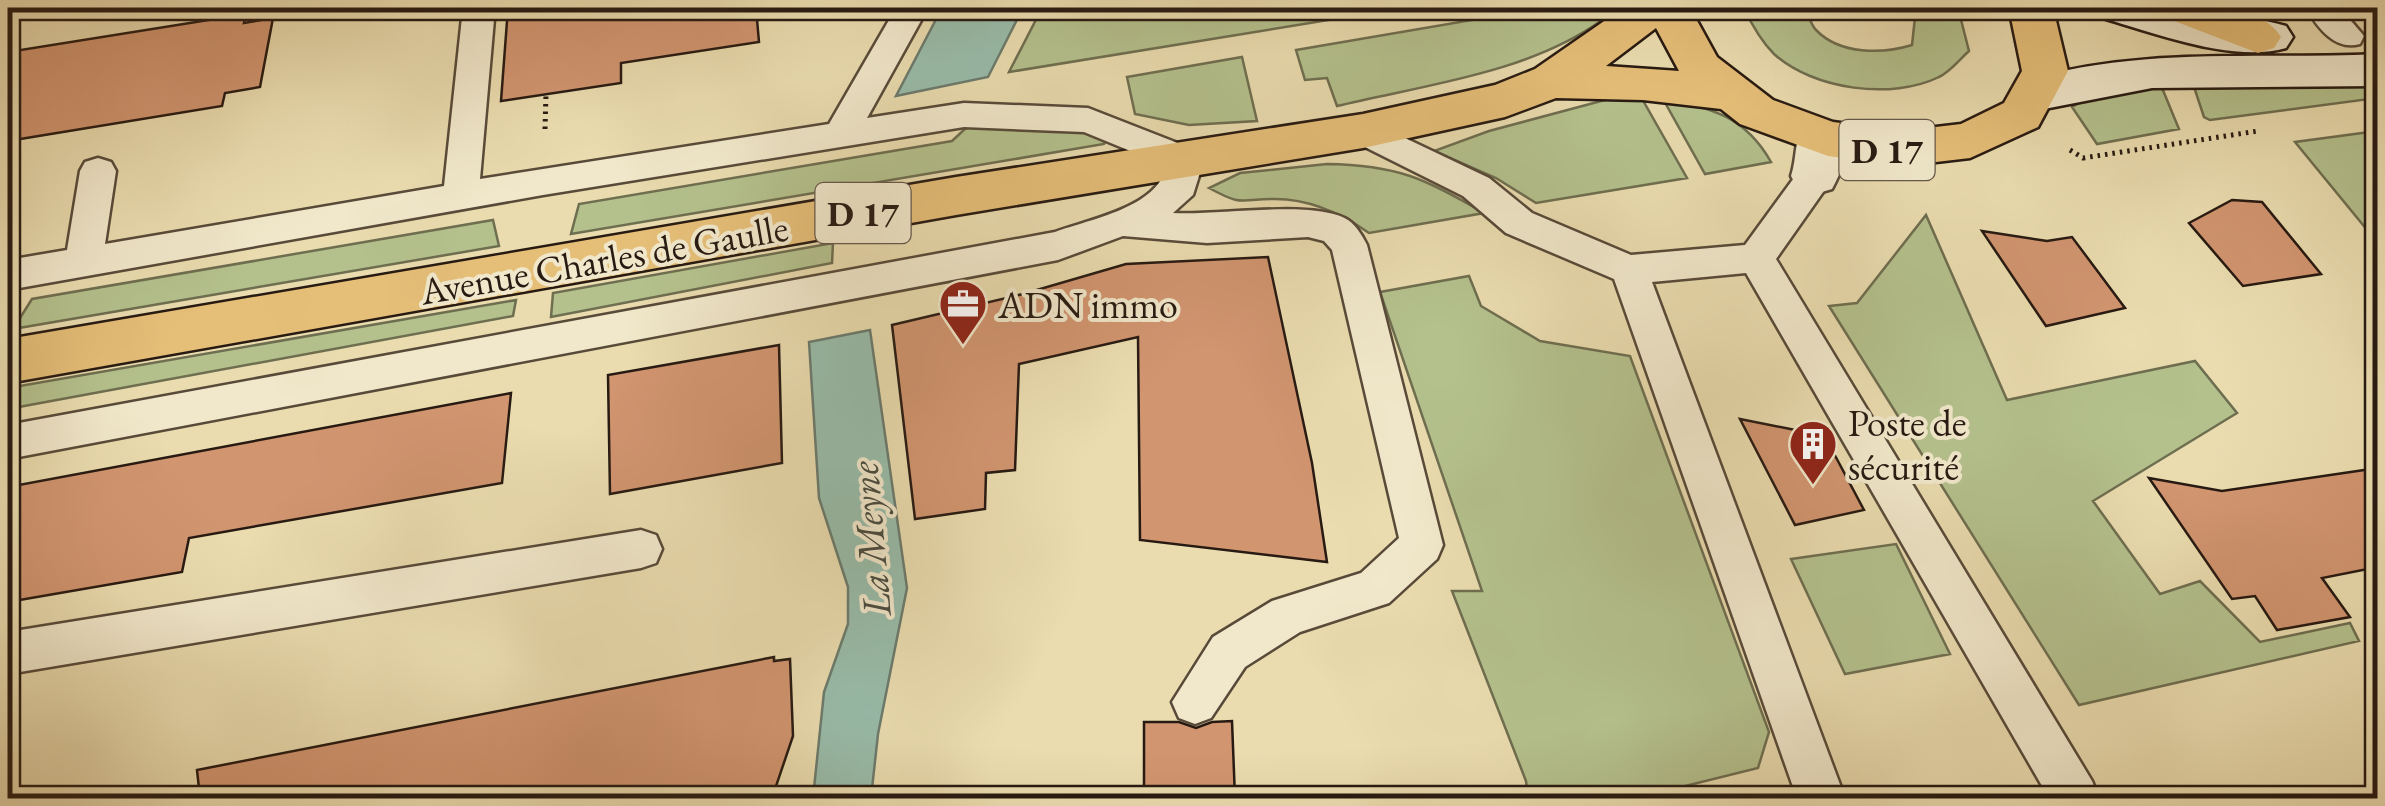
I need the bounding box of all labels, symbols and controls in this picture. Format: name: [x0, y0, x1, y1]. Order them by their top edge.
road number: D 17: [1840, 120, 1934, 180]
road number: D 17: [816, 183, 910, 243]
street label: Avenue Charles de Gaulle: [415, 203, 792, 316]
office icon: ADN immo: [937, 278, 989, 346]
place label: ADN immo: [997, 280, 1178, 329]
place label: Poste de sécurité: [1848, 398, 1967, 491]
building icon: Poste de sécurité: [1787, 418, 1839, 486]
water label: La Meyne: [837, 459, 903, 620]

